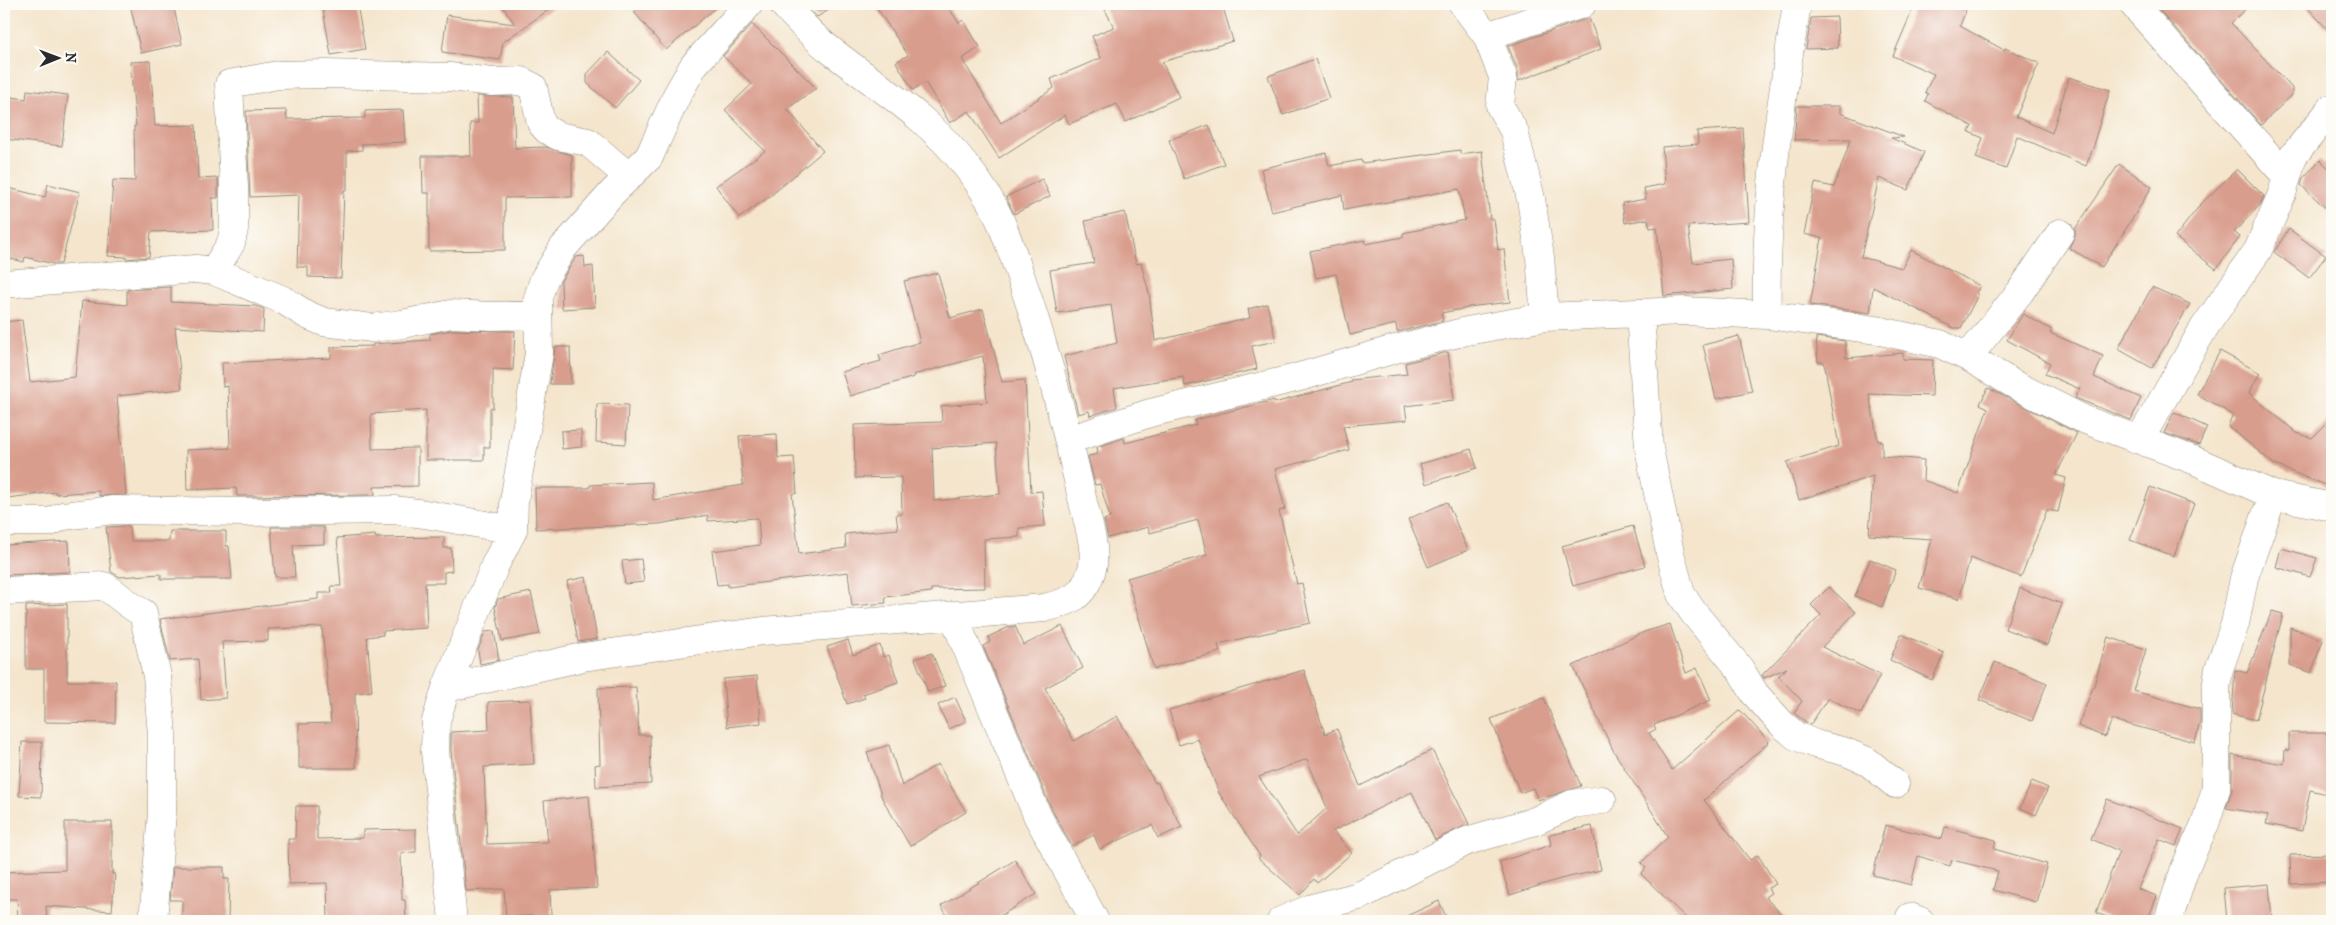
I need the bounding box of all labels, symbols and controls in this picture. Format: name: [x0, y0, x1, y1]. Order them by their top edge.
north arrow: [32, 32, 82, 82]
text: N: [62, 52, 79, 64]

